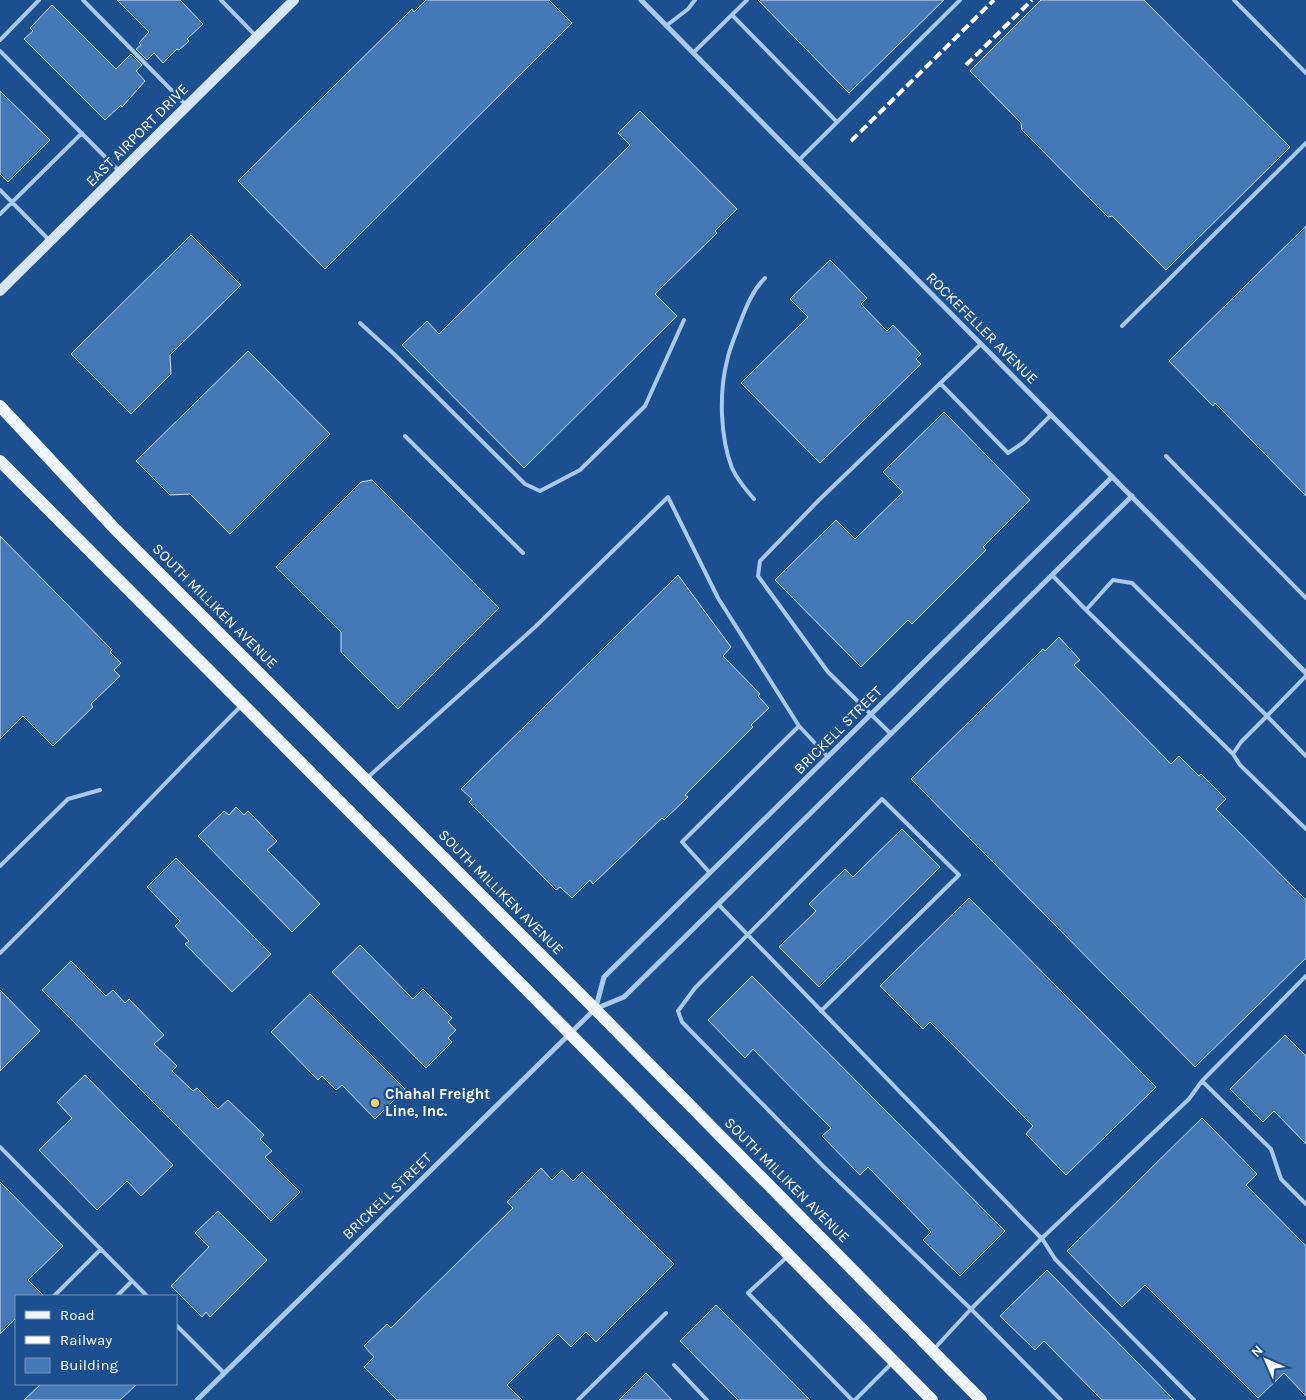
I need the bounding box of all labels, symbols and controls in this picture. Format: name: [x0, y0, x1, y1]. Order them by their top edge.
street label: EAST AIRPORT DRIVE: [82, 80, 192, 190]
street label: ROCKEFELLER AVENUE: [922, 268, 1042, 388]
street label: SOUTH MILLIKEN AVENUE: [149, 540, 281, 672]
street label: BRICKELL STREET: [790, 682, 886, 778]
street label: SOUTH MILLIKEN AVENUE: [435, 826, 567, 958]
place label: Chahal Freight Line, Inc.: [385, 1085, 490, 1120]
marker: Chahal Freight Line, Inc.: [369, 1097, 381, 1109]
street label: SOUTH MILLIKEN AVENUE: [721, 1114, 853, 1246]
street label: BRICKELL STREET: [339, 1148, 436, 1243]
legend: [15, 1295, 178, 1385]
text: Road: [60, 1306, 95, 1324]
text: Railway: [60, 1331, 112, 1349]
north arrow: [1241, 1335, 1291, 1385]
text: N: [1248, 1342, 1267, 1361]
text: Building: [60, 1356, 118, 1374]

